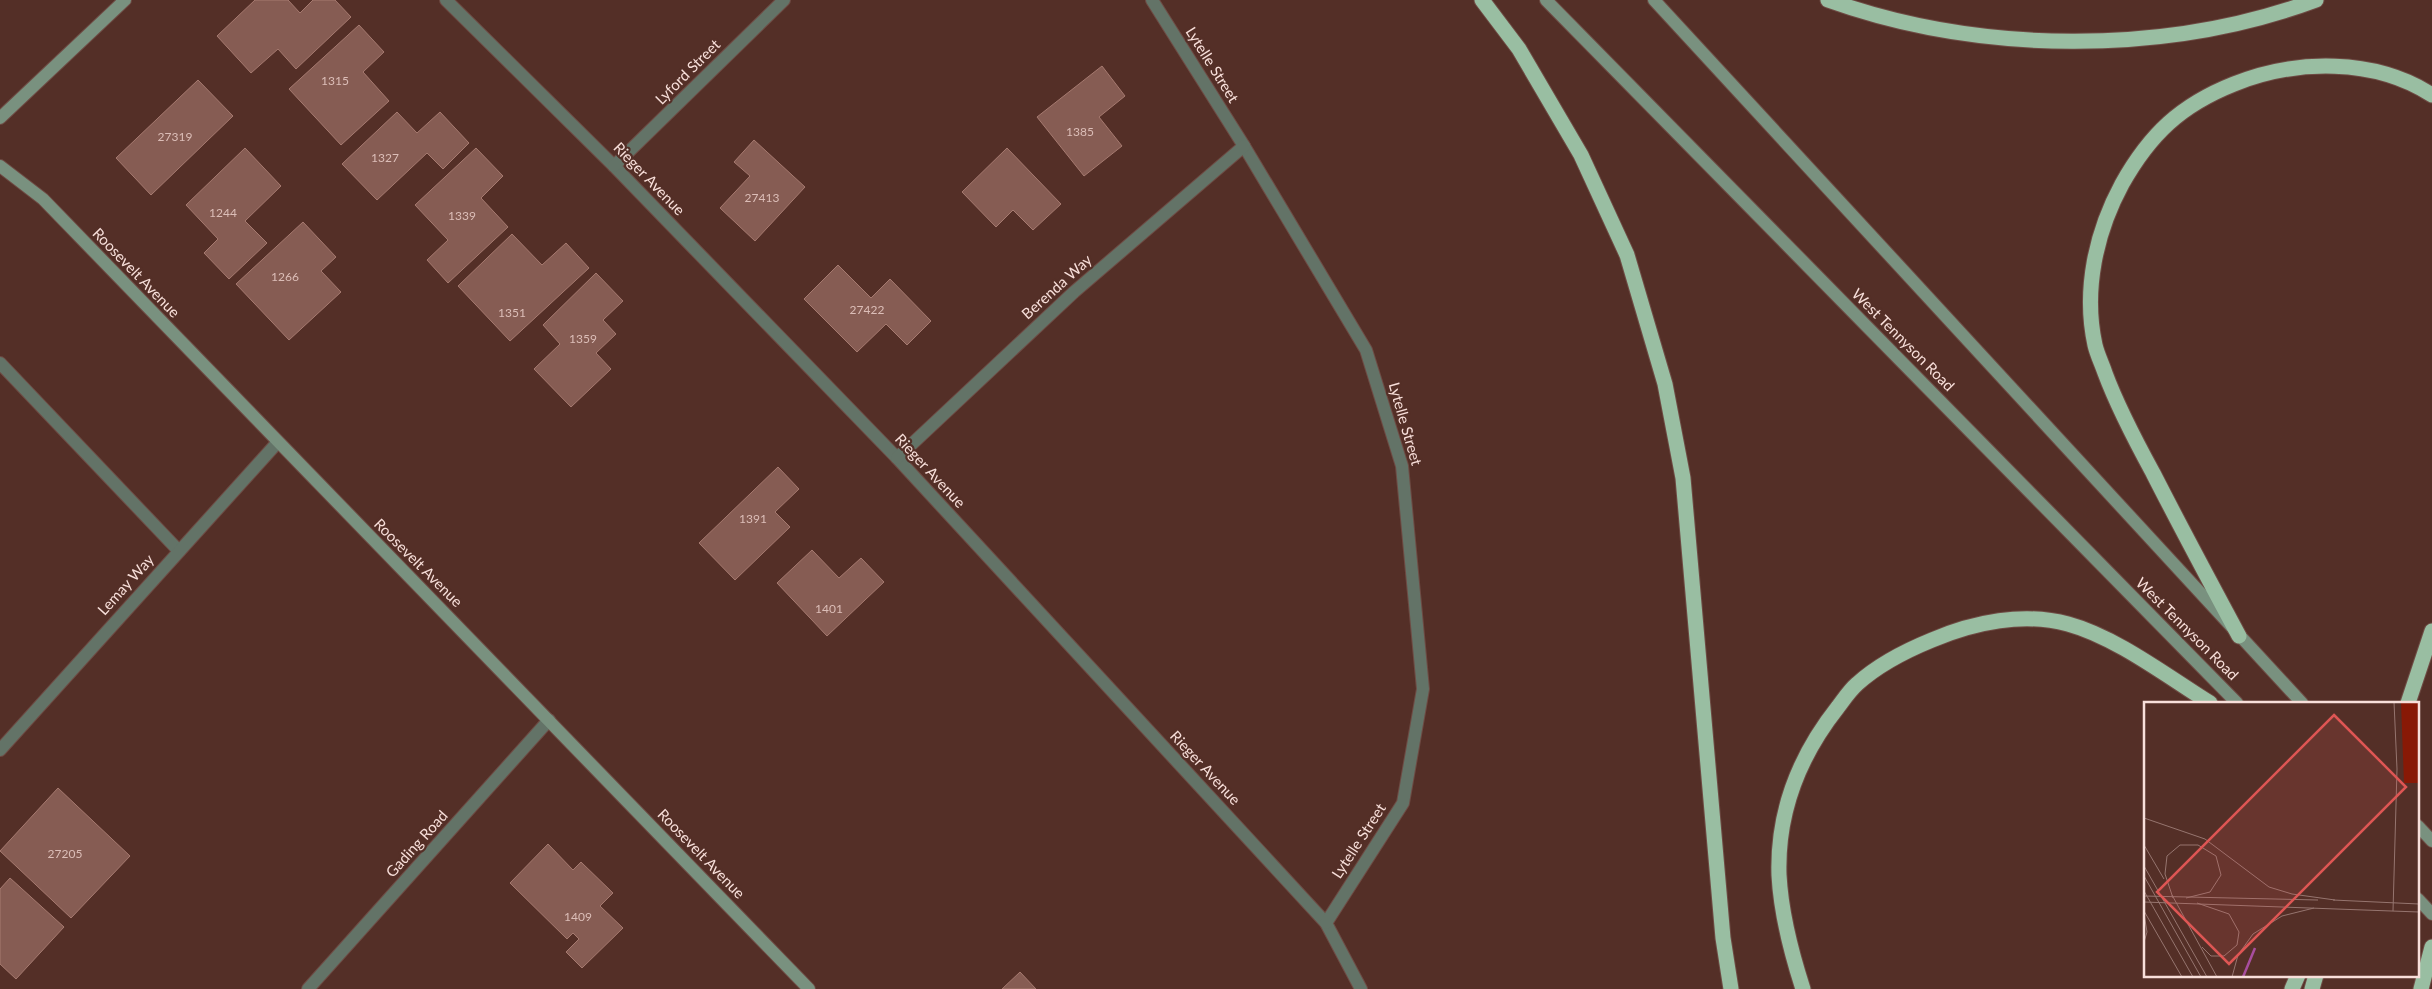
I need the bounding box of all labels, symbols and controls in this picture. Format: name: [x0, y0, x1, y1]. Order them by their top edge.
street label: Lytelle Street: [1183, 23, 1243, 106]
street label: Lyford Street: [651, 35, 724, 108]
house number: 1315: [321, 73, 349, 88]
house number: 1385: [1066, 124, 1094, 139]
house number: 27319: [158, 129, 192, 144]
street label: Rieger Avenue: [610, 138, 689, 219]
house number: 1327: [371, 150, 399, 165]
house number: 27413: [745, 190, 779, 205]
house number: 1244: [209, 205, 237, 220]
house number: 1339: [448, 208, 476, 223]
street label: Roosevelt Avenue: [89, 224, 184, 321]
street label: Berenda Way: [1018, 250, 1095, 322]
house number: 1266: [271, 269, 299, 284]
street label: West Tennyson Road: [1849, 284, 1959, 394]
house number: 27422: [850, 302, 884, 317]
house number: 1351: [498, 305, 526, 320]
house number: 1359: [569, 331, 597, 346]
street label: Lytelle Street: [1386, 380, 1427, 468]
street label: Rieger Avenue: [892, 430, 970, 511]
house number: 1391: [739, 511, 767, 526]
street label: Roosevelt Avenue: [371, 514, 467, 610]
street label: Lemay Way: [93, 550, 157, 618]
street label: West Tennyson Road: [2133, 573, 2243, 683]
house number: 1401: [815, 601, 843, 616]
inset map: [2144, 702, 2420, 976]
street label: Rieger Avenue: [1167, 727, 1245, 808]
street label: Lytelle Street: [1327, 799, 1389, 881]
street label: Roosevelt Avenue: [654, 805, 749, 902]
street label: Gading Road: [382, 806, 451, 880]
house number: 27205: [48, 846, 82, 861]
house number: 1409: [564, 909, 592, 924]

